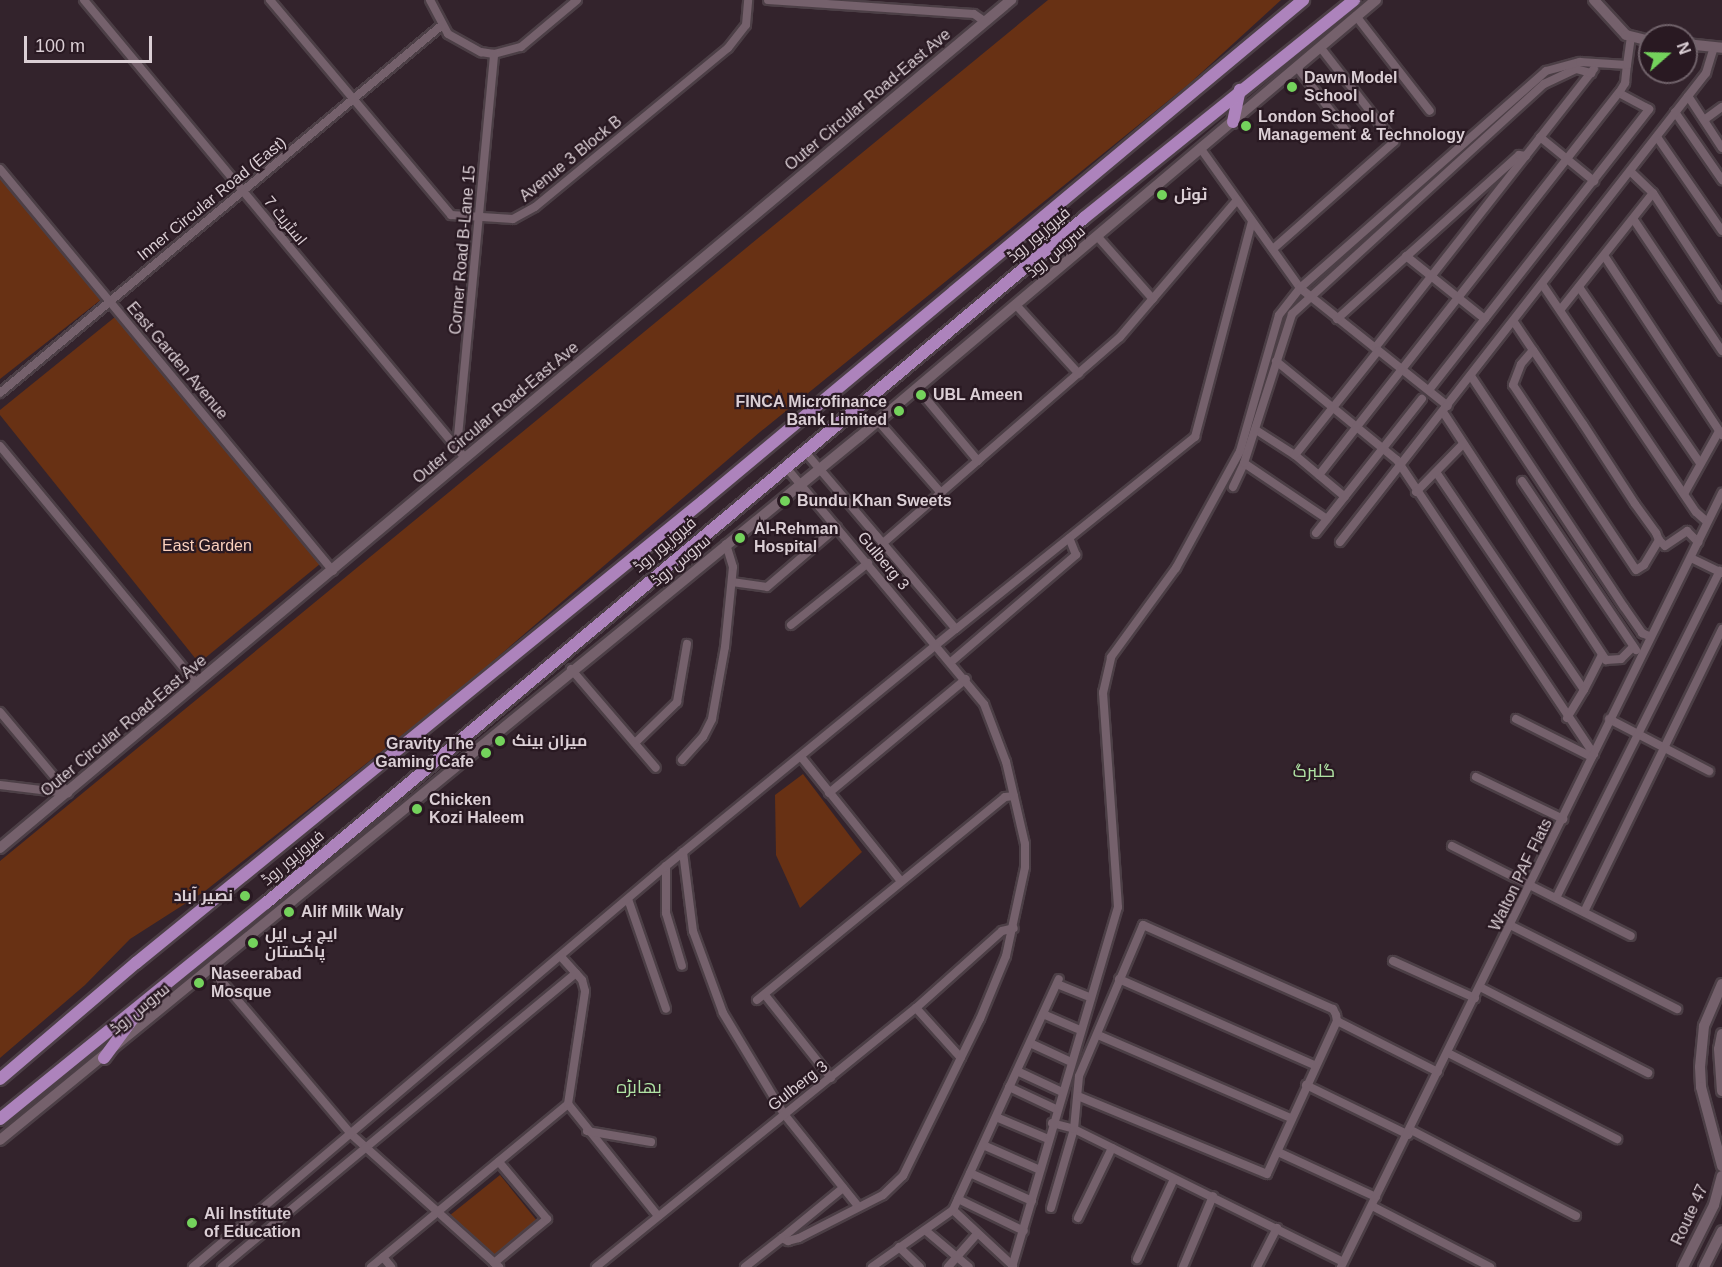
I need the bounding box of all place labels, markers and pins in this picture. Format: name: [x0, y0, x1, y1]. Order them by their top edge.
place label: Dawn Model School: [1304, 68, 1397, 106]
marker: Dawn Model School: [1285, 80, 1299, 94]
place label: London School of Management & Technology: [1258, 107, 1465, 145]
marker: London School of Management & Technology: [1239, 119, 1253, 133]
place label: ٹوٹل: [1174, 185, 1207, 205]
marker: ٹوٹل: [1155, 188, 1169, 202]
place label: UBL Ameen: [933, 385, 1024, 405]
marker: UBL Ameen: [914, 388, 928, 402]
place label: FINCA Microfinance Bank Limited: [735, 392, 887, 430]
marker: FINCA Microfinance Bank Limited: [892, 404, 906, 418]
place label: Bundu Khan Sweets: [797, 491, 952, 511]
marker: Bundu Khan Sweets: [778, 494, 792, 508]
place label: Al-Rehman Hospital: [754, 519, 838, 557]
marker: Al-Rehman Hospital: [731, 529, 749, 547]
place label: میزان بینک: [512, 731, 587, 751]
place label: Gravity The Gaming Cafe: [375, 734, 474, 772]
marker: میزان بینک: [493, 734, 507, 748]
marker: Gravity The Gaming Cafe: [479, 746, 493, 760]
place label: Chicken Kozi Haleem: [429, 790, 524, 828]
marker: Chicken Kozi Haleem: [410, 802, 424, 816]
place label: نصیر آباد: [174, 886, 233, 906]
marker: نصیر آباد: [238, 889, 252, 903]
place label: Alif Milk Waly: [301, 902, 404, 922]
marker: Alif Milk Waly: [282, 905, 296, 919]
place label: ایچ بی ایل پاکستان: [265, 924, 338, 962]
marker: ایچ بی ایل پاکستان: [246, 936, 260, 950]
place label: Naseerabad Mosque: [211, 964, 302, 1002]
marker: Naseerabad Mosque: [192, 976, 206, 990]
place label: Ali Institute of Education: [204, 1204, 301, 1242]
marker: Ali Institute of Education: [185, 1216, 199, 1230]

